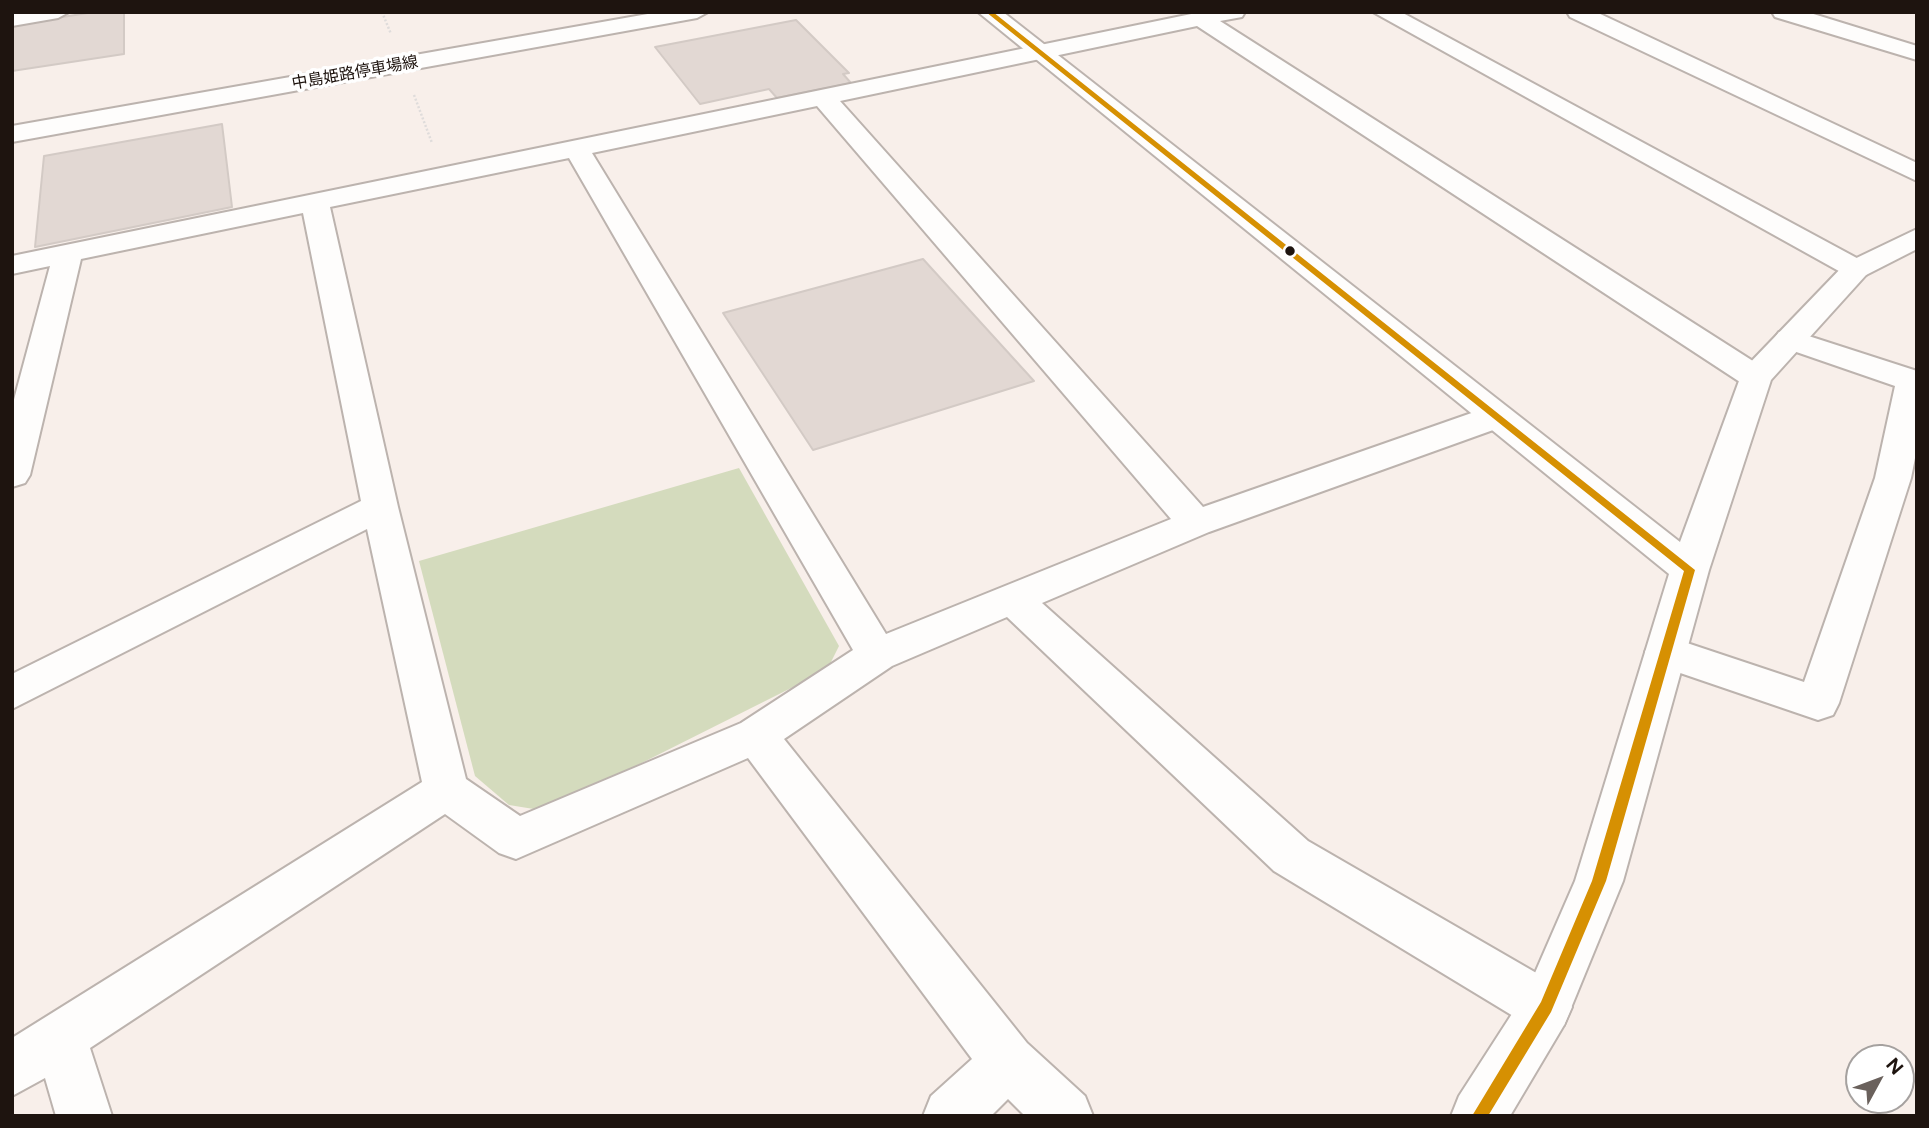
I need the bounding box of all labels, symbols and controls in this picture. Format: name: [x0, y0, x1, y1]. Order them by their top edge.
street label: 中島姫路停車場線: [290, 52, 420, 94]
unlabelled marker: [1283, 244, 1297, 258]
north arrow: [1845, 1044, 1915, 1114]
text: N: [1881, 1053, 1908, 1079]

